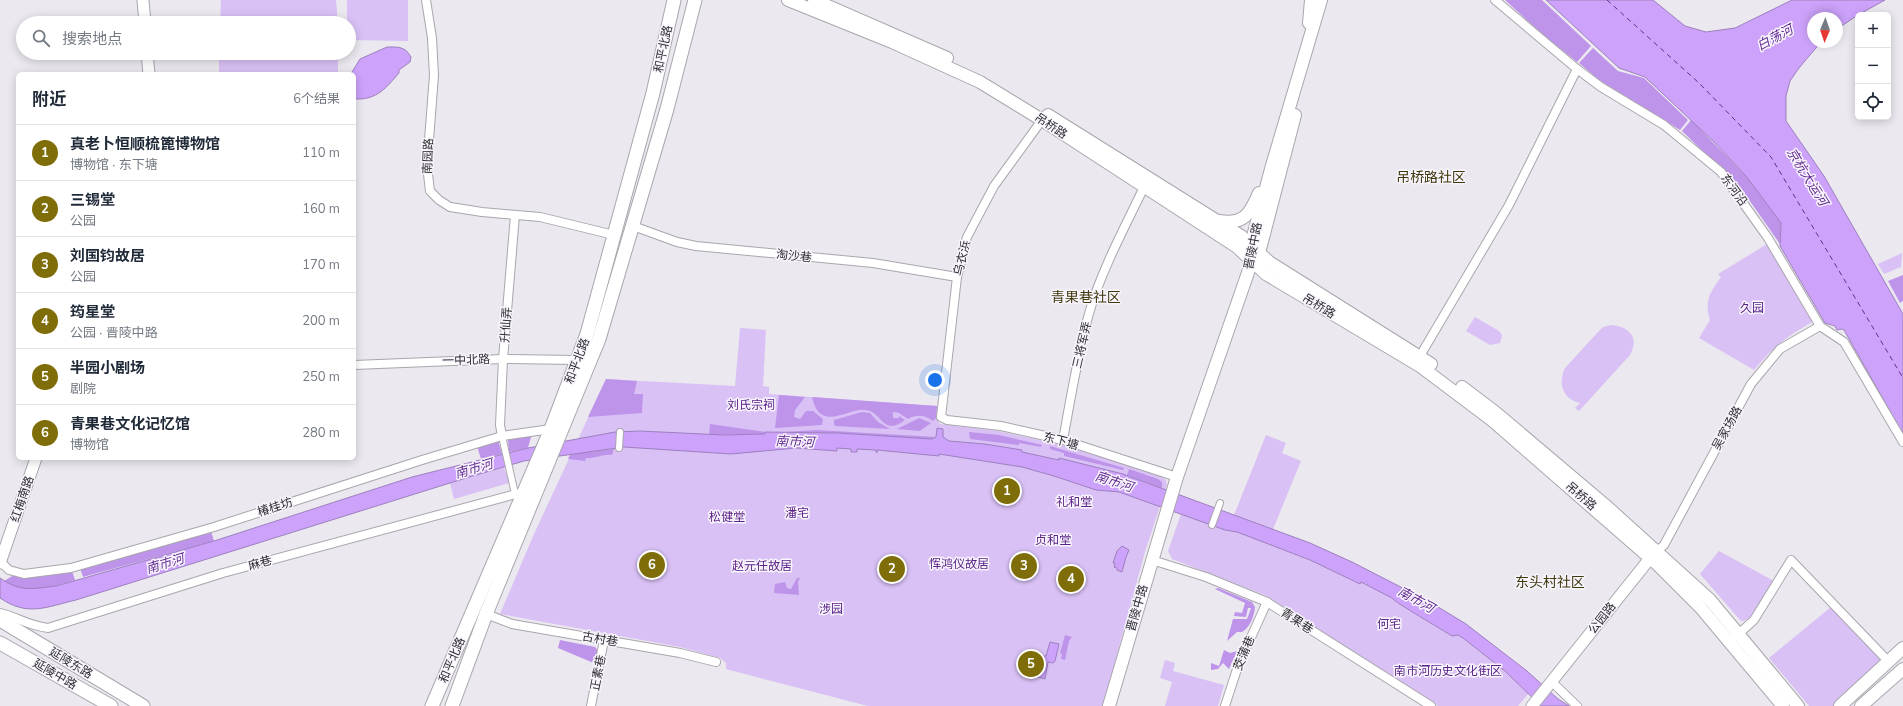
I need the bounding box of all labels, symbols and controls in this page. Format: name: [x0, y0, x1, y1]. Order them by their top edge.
north arrow: [1807, 12, 1843, 48]
map controls: [1855, 12, 1891, 120]
button: +: [1855, 12, 1891, 48]
search box: [16, 16, 356, 60]
water label: 白荡河: [1754, 19, 1799, 55]
street label: 和平北路: [650, 24, 676, 74]
icon: search: [30, 27, 52, 49]
text: 搜索地点: [62, 29, 122, 49]
button: −: [1855, 48, 1891, 84]
button: locate: [1855, 84, 1891, 120]
text: 附近: [32, 88, 66, 111]
text: 6个结果: [293, 90, 340, 108]
street label: 吊桥路: [1032, 109, 1070, 143]
text: 真老卜恒顺梳篦博物馆: [70, 134, 220, 154]
street label: 南园路: [419, 138, 437, 174]
text: 1: [41, 144, 49, 162]
text: 110 m: [302, 144, 340, 162]
water label: 京杭大运河: [1782, 145, 1833, 212]
text: 博物馆 · 东下塘: [70, 156, 158, 174]
district label: 吊桥路社区: [1396, 168, 1466, 187]
street label: 东河沿: [1717, 171, 1751, 209]
text: 三锡堂: [70, 190, 115, 210]
text: 2: [41, 200, 49, 218]
text: 160 m: [302, 200, 340, 218]
text: 公园: [70, 212, 96, 230]
street label: 晋陵中路: [1241, 221, 1265, 271]
street label: 乌衣浜: [950, 239, 974, 277]
text: 刘国钧故居: [70, 246, 145, 266]
street label: 淘沙巷: [775, 246, 813, 266]
text: 3: [41, 256, 49, 274]
text: 170 m: [302, 256, 340, 274]
text: 公园: [70, 268, 96, 286]
district label: 青果巷社区: [1051, 288, 1121, 307]
street label: 吊桥路: [1299, 290, 1339, 322]
park label: 久园: [1740, 300, 1764, 316]
text: 筠星堂: [70, 302, 115, 322]
street label: 升仙弄: [497, 306, 515, 344]
text: 4: [41, 312, 49, 330]
text: 200 m: [302, 312, 340, 330]
street label: 三将军弄: [1069, 320, 1095, 370]
text: 公园 · 晋陵中路: [70, 324, 158, 342]
street label: 和平北路: [561, 336, 593, 386]
street label: 一中北路: [442, 351, 490, 369]
text: 半园小剧场: [70, 358, 145, 378]
text: 5: [41, 368, 49, 386]
text: 250 m: [302, 368, 340, 386]
your location: [925, 370, 945, 390]
text: 剧院: [70, 380, 96, 398]
park label: 刘氏宗祠: [727, 397, 775, 413]
street label: 吴家场路: [1708, 403, 1746, 453]
text: 青果巷文化记忆馆: [70, 414, 190, 434]
text: 6: [41, 424, 49, 442]
text: 280 m: [302, 424, 340, 442]
street label: 东下塘: [1042, 429, 1080, 453]
water label: 南市河: [775, 432, 818, 452]
text: 博物馆: [70, 436, 109, 454]
water label: 南市河: [453, 454, 498, 483]
water label: 南市河: [1093, 467, 1138, 498]
street label: 红梅南路: [7, 474, 37, 524]
pin: 1: [994, 476, 1020, 506]
street label: 吊桥路: [1562, 478, 1600, 514]
street label: 椿桂坊: [255, 494, 295, 520]
park label: 礼和堂: [1056, 494, 1092, 510]
park label: 潘宅: [785, 505, 809, 521]
park label: 松健堂: [709, 509, 745, 525]
park label: 贞和堂: [1035, 532, 1071, 548]
water label: 南市河: [144, 549, 189, 578]
pin: 6: [639, 550, 665, 580]
pin: 3: [1011, 551, 1037, 581]
street label: 麻巷: [246, 552, 274, 574]
pin: 2: [879, 554, 905, 584]
park label: 恽鸿仪故居: [929, 556, 989, 572]
park label: 赵元任故居: [732, 558, 792, 574]
pin: 4: [1058, 564, 1084, 594]
district label: 东头村社区: [1515, 573, 1585, 592]
street label: 晋陵中路: [1123, 583, 1151, 633]
water label: 南市河: [1395, 583, 1440, 619]
street label: 公园路: [1585, 599, 1619, 637]
park label: 涉园: [819, 601, 843, 617]
street label: 青果巷: [1278, 604, 1316, 638]
park label: 何宅: [1377, 616, 1401, 632]
street label: 古村巷: [581, 628, 619, 650]
street label: 茭蒲巷: [1230, 633, 1258, 673]
street label: 和平北路: [435, 635, 469, 685]
street label: 延陵东路: [46, 644, 96, 682]
pin: 5: [1018, 649, 1044, 679]
street label: 正素巷: [587, 654, 609, 692]
street label: 延陵中路: [30, 655, 80, 693]
park label: 南市河历史文化街区: [1394, 663, 1502, 679]

